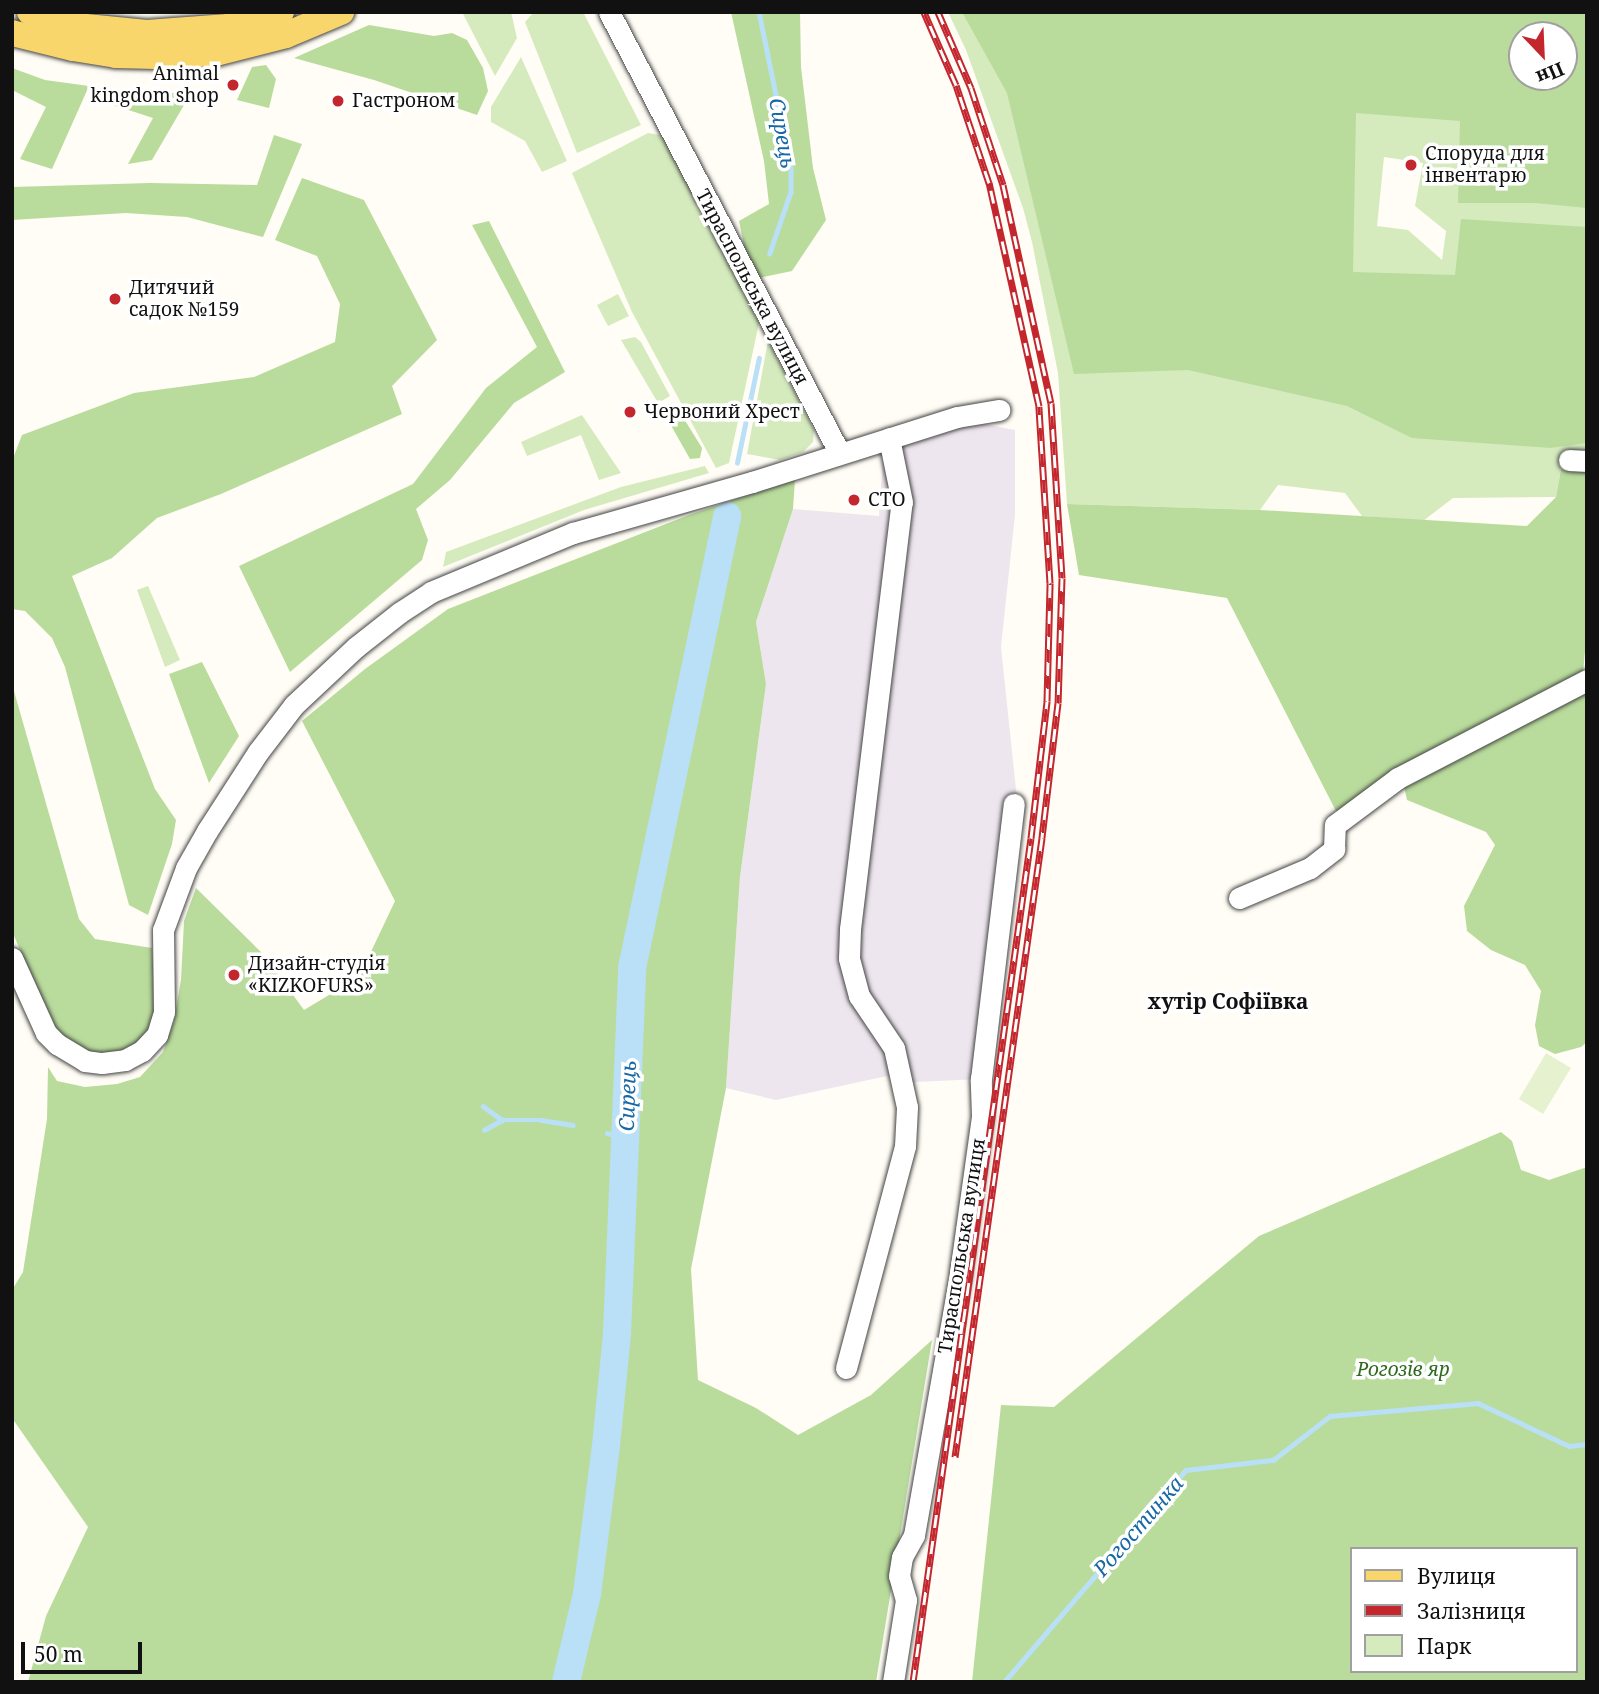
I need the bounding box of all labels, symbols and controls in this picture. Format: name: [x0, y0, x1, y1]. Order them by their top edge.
north arrow: [1508, 21, 1578, 91]
text: Пн: [1532, 56, 1568, 91]
place label: Animal kingdom shop: [91, 63, 219, 107]
marker: Animal kingdom shop: [225, 77, 241, 93]
place label: Гастроном: [352, 90, 455, 112]
marker: Гастроном: [330, 93, 346, 109]
water label: Сирець: [764, 96, 802, 170]
place label: Споруда для інвентарю: [1425, 143, 1545, 187]
marker: Споруда для інвентарю: [1403, 157, 1419, 173]
street label: Тираспольська вулиця: [691, 185, 813, 389]
place label: Дитячий садок №159: [129, 277, 239, 321]
marker: Дитячий садок №159: [107, 291, 123, 307]
place label: Червоний Хрест: [644, 401, 800, 423]
marker: Червоний Хрест: [622, 404, 638, 420]
place label: СТО: [868, 489, 906, 511]
marker: СТО: [846, 492, 862, 508]
place label: Дизайн-студія «KIZKOFURS»: [248, 953, 386, 997]
marker: Дизайн-студія «KIZKOFURS»: [226, 967, 242, 983]
district label: хутір Софіївка: [1148, 988, 1308, 1014]
water label: Сирець: [613, 1060, 641, 1132]
street label: Тираспольська вулиця: [934, 1137, 990, 1355]
park label: Рогозів яр: [1357, 1359, 1449, 1381]
water label: Рогостинка: [1088, 1471, 1188, 1581]
legend: [1350, 1547, 1578, 1673]
text: Вулиця: [1417, 1562, 1496, 1590]
text: Залізниця: [1417, 1597, 1526, 1625]
scale bar: [24, 1628, 145, 1672]
text: Парк: [1417, 1632, 1471, 1660]
text: 50 m: [34, 1640, 83, 1668]

